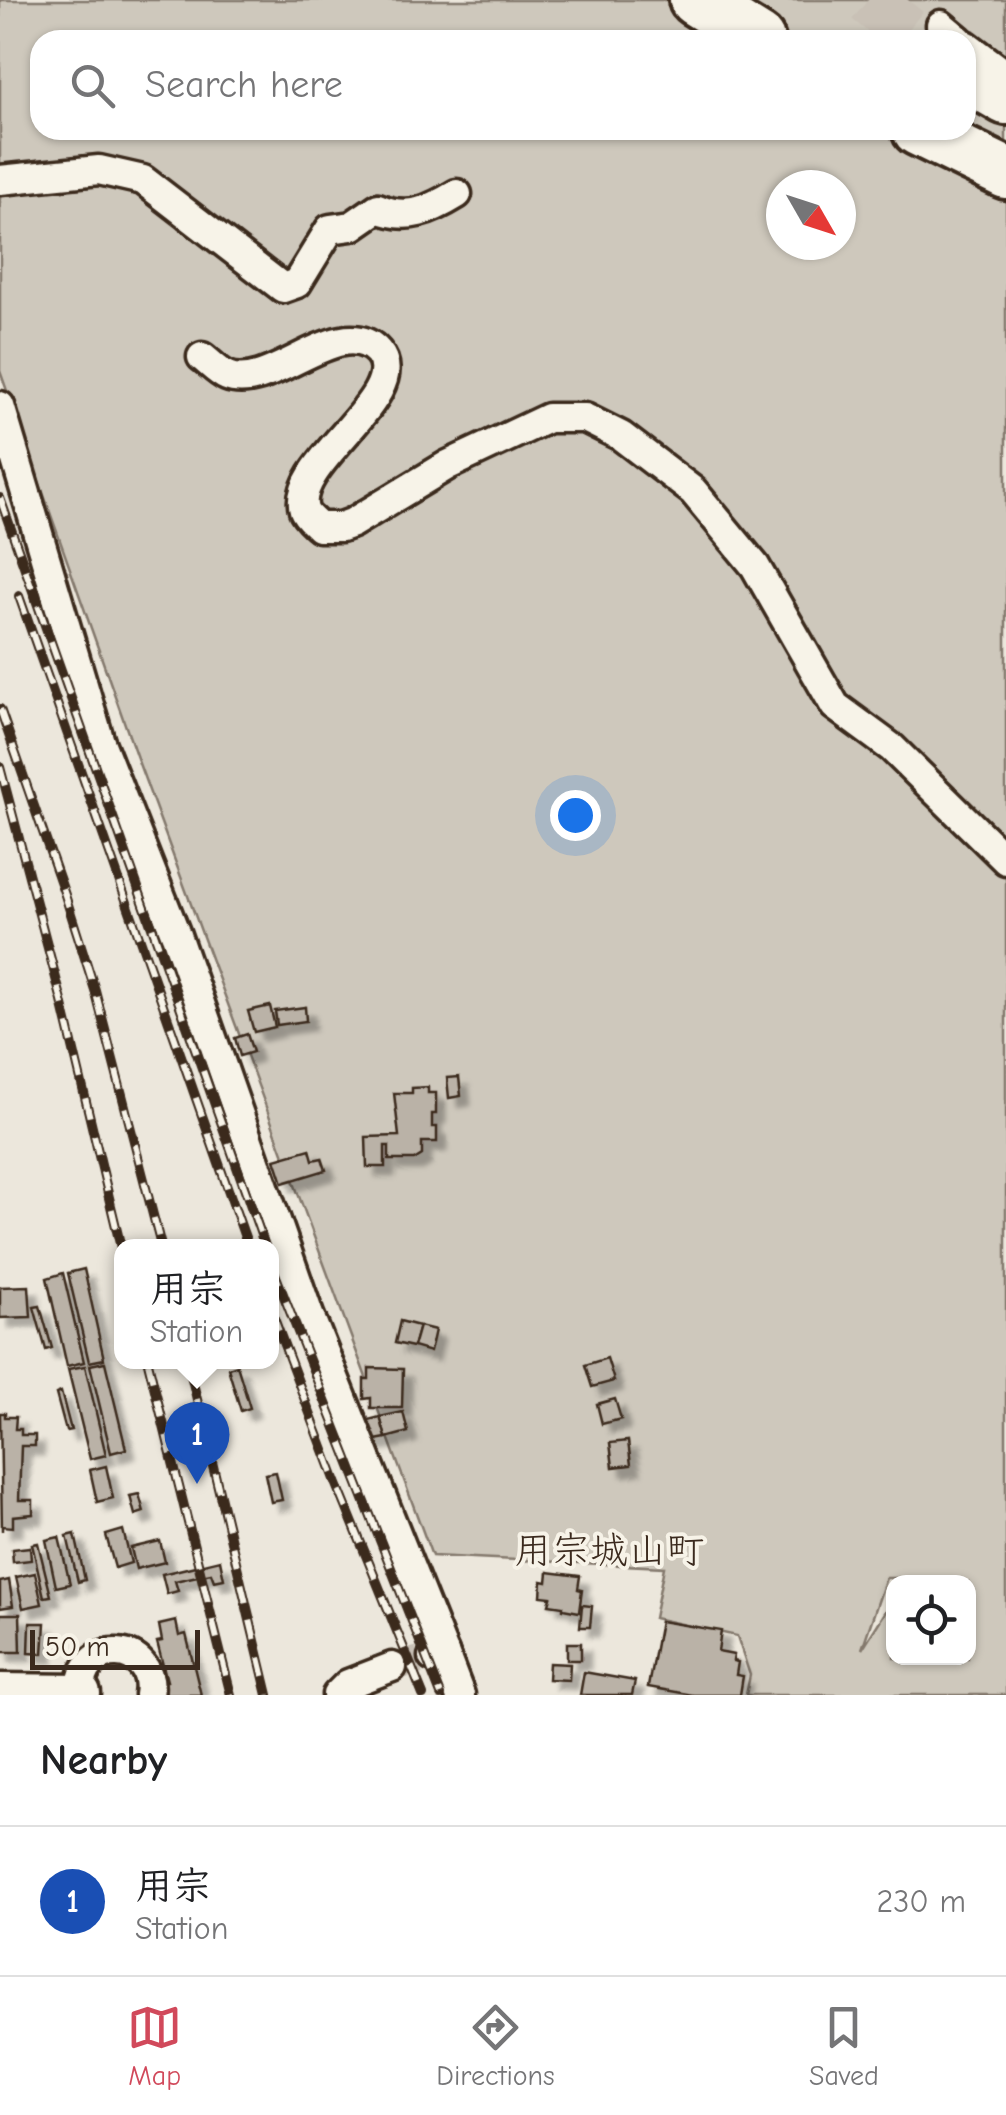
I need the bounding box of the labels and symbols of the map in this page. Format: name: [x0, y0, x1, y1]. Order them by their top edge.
north arrow: [766, 170, 856, 260]
your location: [550, 790, 601, 841]
pin: 1: [164, 1402, 230, 1484]
district label: 用宗城山町: [514, 1529, 704, 1573]
scale bar: [30, 1625, 200, 1670]

